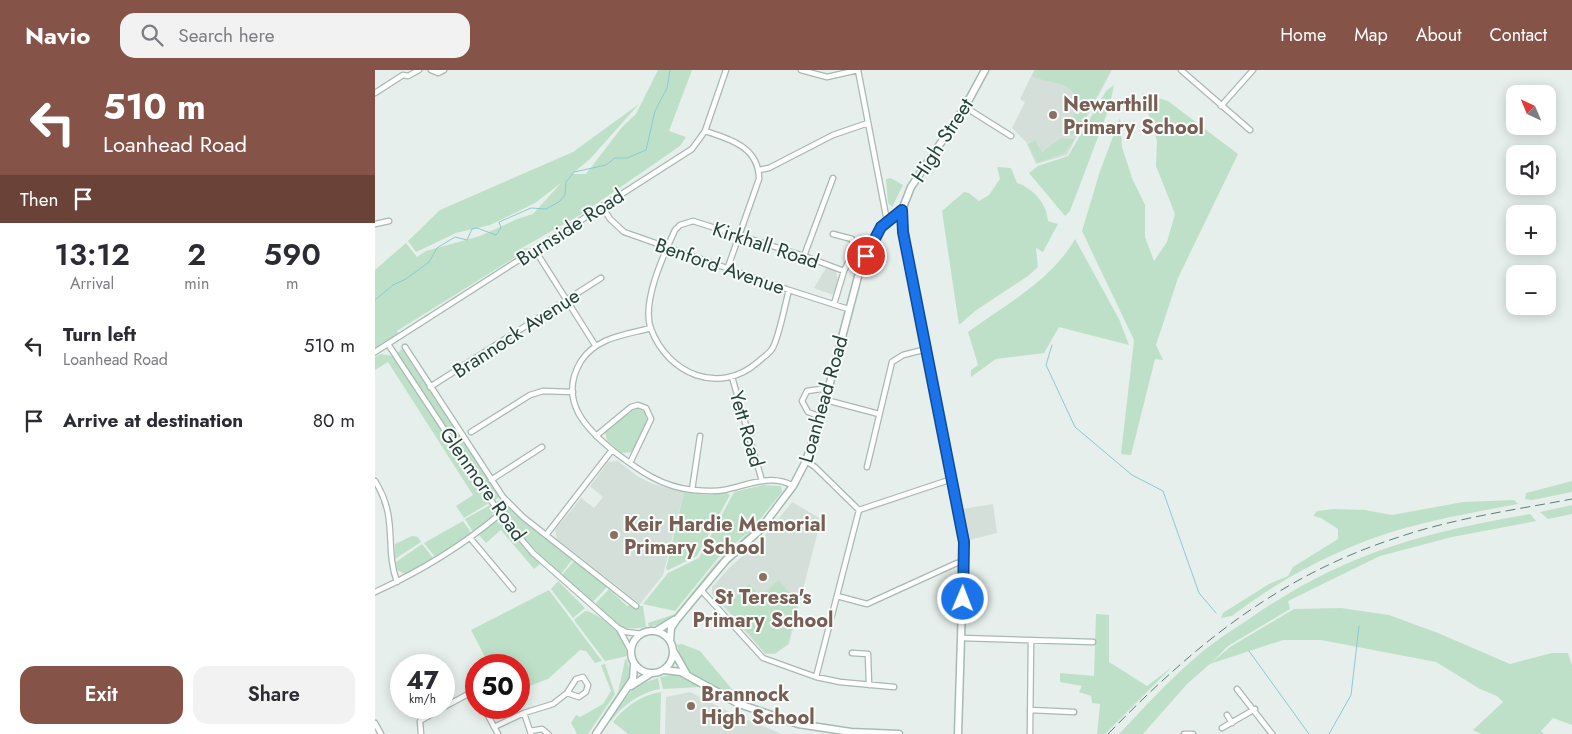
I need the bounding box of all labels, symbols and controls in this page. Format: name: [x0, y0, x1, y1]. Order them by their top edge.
search box: [120, 13, 470, 58]
text: Navio: [25, 18, 90, 53]
icon: search: [138, 21, 166, 49]
text: Search here: [178, 22, 274, 49]
text: Home: [1280, 22, 1326, 48]
text: Map: [1354, 22, 1388, 48]
text: About: [1416, 22, 1461, 48]
text: Contact: [1489, 22, 1547, 48]
text: 510 m: [103, 82, 206, 132]
north arrow: [1506, 85, 1556, 135]
map controls: [1506, 85, 1556, 315]
icon: left: [20, 90, 85, 155]
place label: Newarthill Primary School: [1063, 90, 1204, 142]
street label: High Street: [904, 92, 981, 188]
marker: Newarthill Primary School: [1047, 109, 1059, 121]
text: Loanhead Road: [103, 128, 247, 160]
button: sound: [1506, 145, 1556, 195]
street label: Burnside Road: [511, 182, 630, 273]
icon: arrive: [69, 185, 97, 213]
text: Then: [20, 186, 59, 213]
button: +: [1506, 205, 1556, 255]
street label: Kirkhall Road: [709, 215, 823, 276]
street label: Benford Avenue: [651, 231, 788, 302]
text: 13:12: [54, 233, 130, 276]
text: 2: [187, 233, 206, 276]
text: 590: [264, 233, 321, 276]
pin: [845, 235, 887, 277]
icon: arrive: [852, 242, 880, 270]
button: −: [1506, 265, 1556, 315]
text: Arrival: [70, 272, 114, 295]
text: min: [184, 272, 209, 295]
text: m: [286, 272, 298, 295]
street label: Brannock Avenue: [447, 281, 585, 385]
text: Turn left: [63, 321, 136, 348]
icon: left: [20, 332, 48, 360]
text: 510 m: [304, 332, 355, 359]
street label: Loanhead Road: [791, 332, 855, 466]
text: Loanhead Road: [63, 348, 168, 371]
street label: Yett Road: [722, 388, 771, 471]
icon: arrive: [20, 407, 48, 435]
text: Arrive at destination: [63, 407, 243, 434]
text: 80 m: [313, 407, 355, 434]
street label: Glenmore Road: [432, 421, 533, 547]
place label: Keir Hardie Memorial Primary School: [624, 510, 826, 562]
marker: Keir Hardie Memorial Primary School: [608, 529, 620, 541]
marker: St Teresa's Primary School: [757, 571, 769, 583]
position arrow: [936, 572, 988, 624]
place label: St Teresa's Primary School: [693, 583, 833, 635]
speed limit sign: 50: [465, 654, 530, 719]
text: 47: [406, 662, 439, 698]
button: Exit: [20, 666, 183, 724]
button: Share: [193, 666, 355, 724]
place label: Brannock High School: [701, 680, 815, 732]
text: km/h: [409, 690, 436, 708]
marker: Brannock High School: [685, 700, 697, 712]

